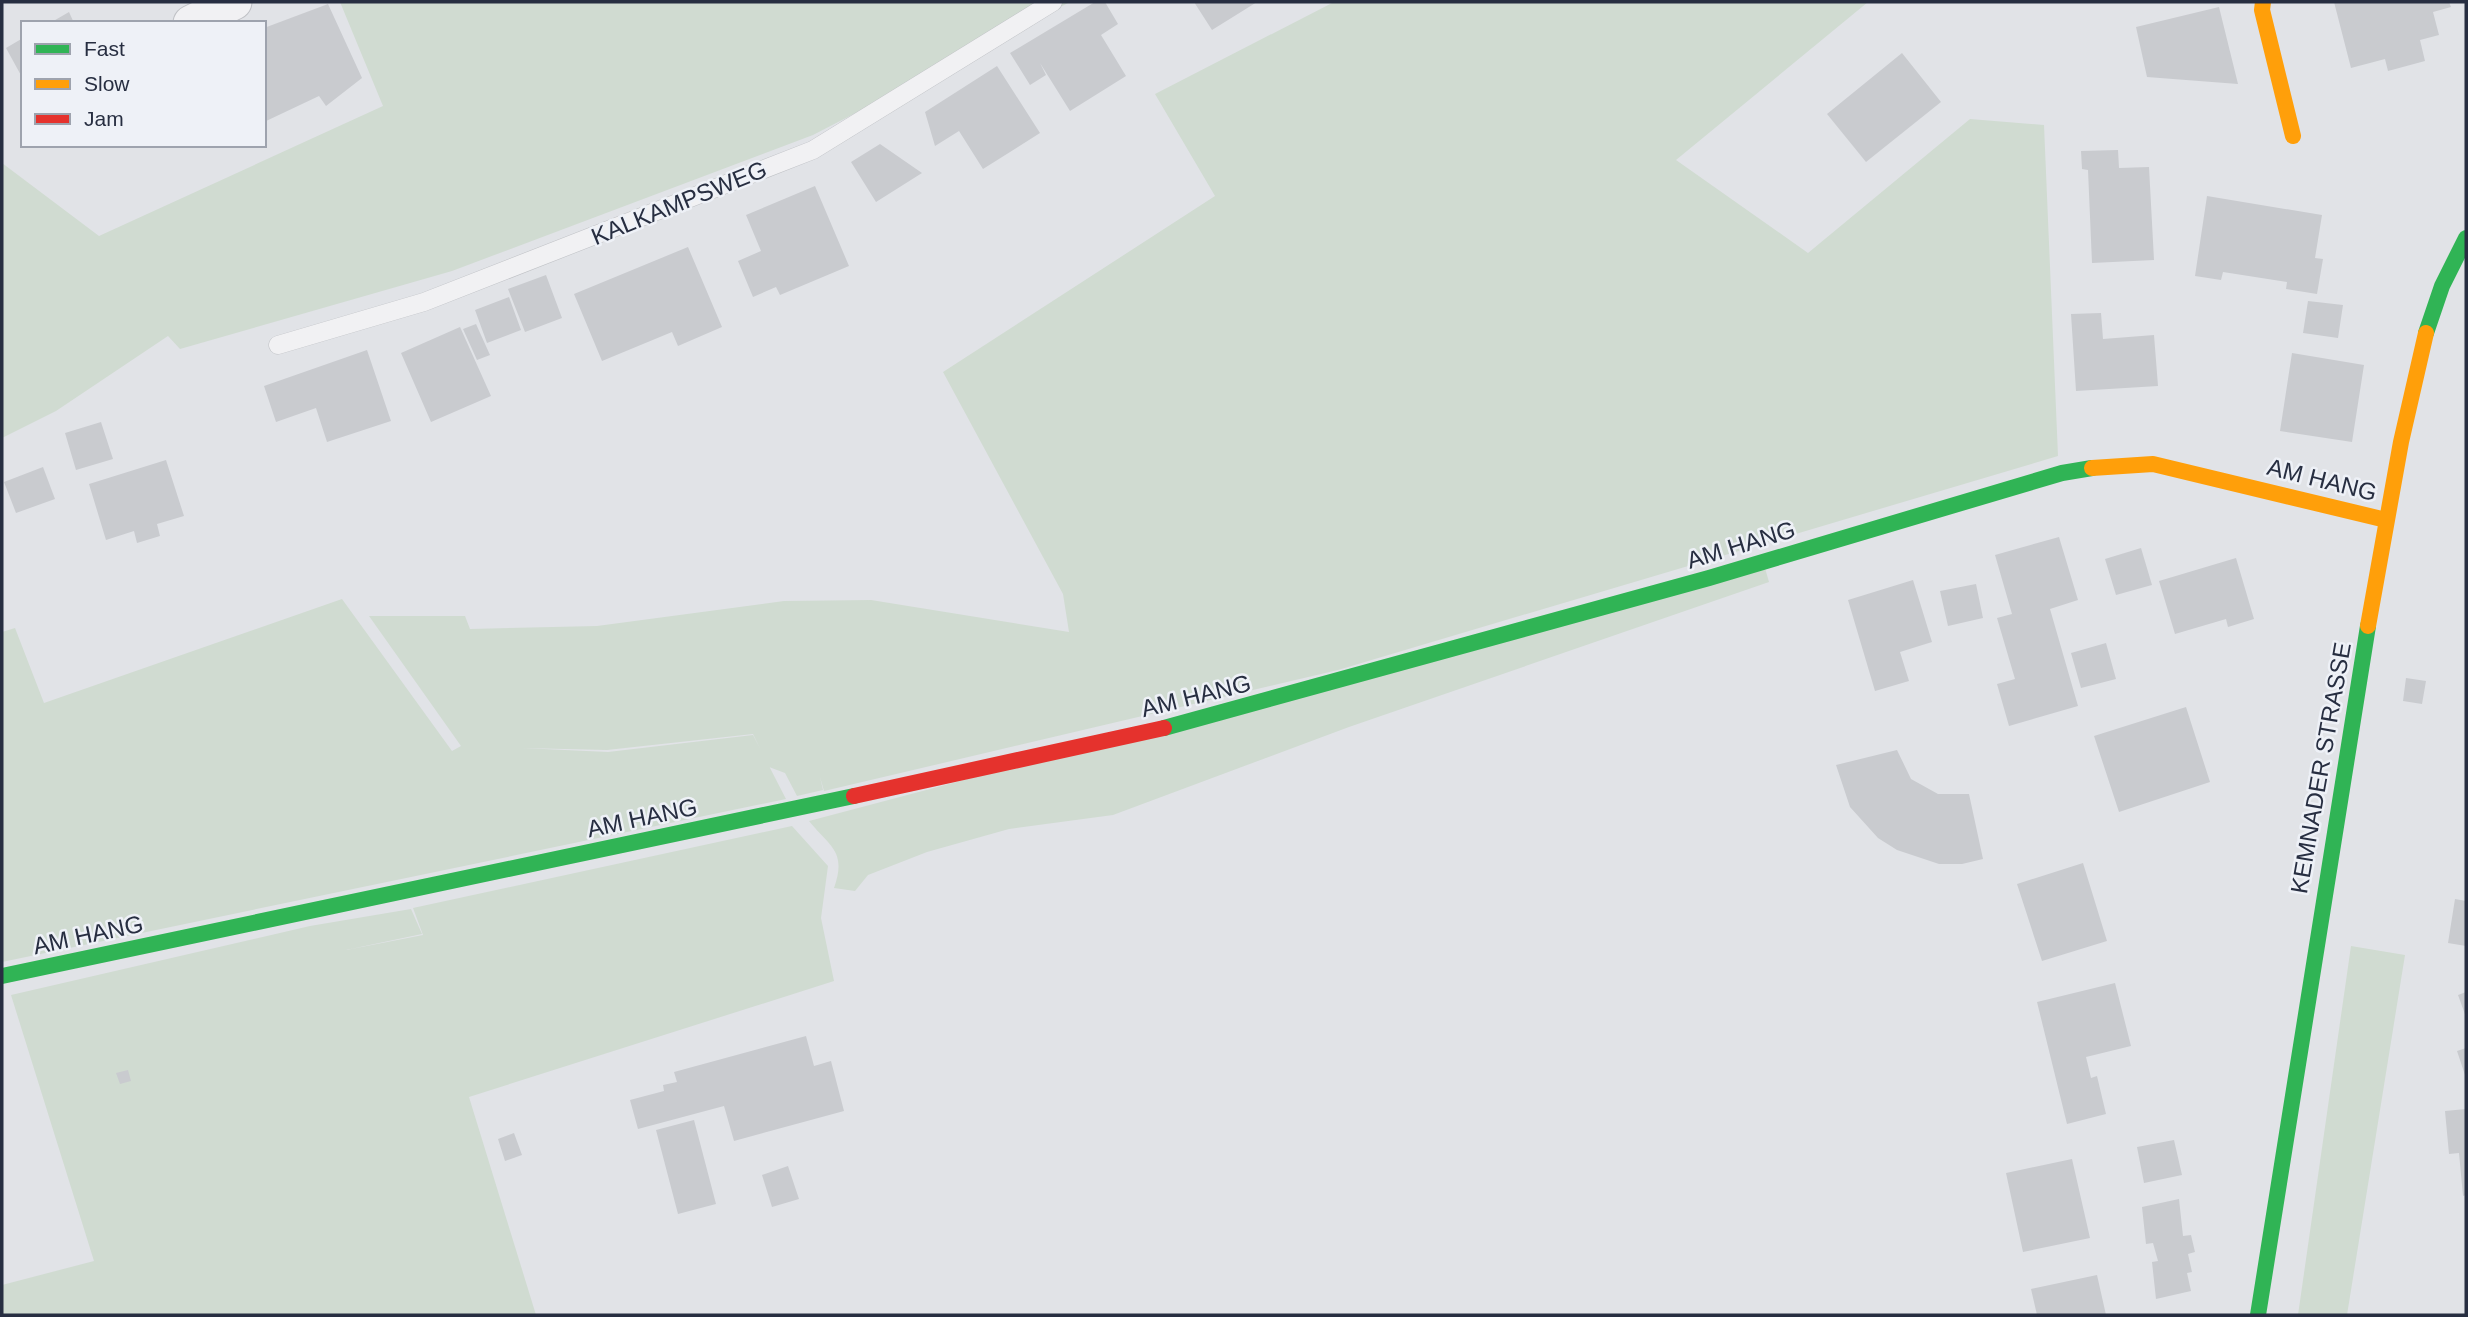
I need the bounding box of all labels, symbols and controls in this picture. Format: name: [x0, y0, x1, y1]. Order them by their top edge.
legend: [21, 21, 266, 147]
text: Fast: [84, 37, 125, 60]
text: Slow: [84, 72, 130, 95]
text: Jam: [84, 107, 124, 130]
street label: KALKAMPSWEG: [587, 155, 770, 250]
street label: AM HANG: [2265, 453, 2380, 506]
street label: AM HANG: [1683, 515, 1798, 574]
street label: KEMNADER STRASSE: [2285, 640, 2356, 896]
street label: AM HANG: [1138, 669, 1253, 722]
street label: AM HANG: [584, 793, 699, 842]
street label: AM HANG: [30, 910, 145, 959]

